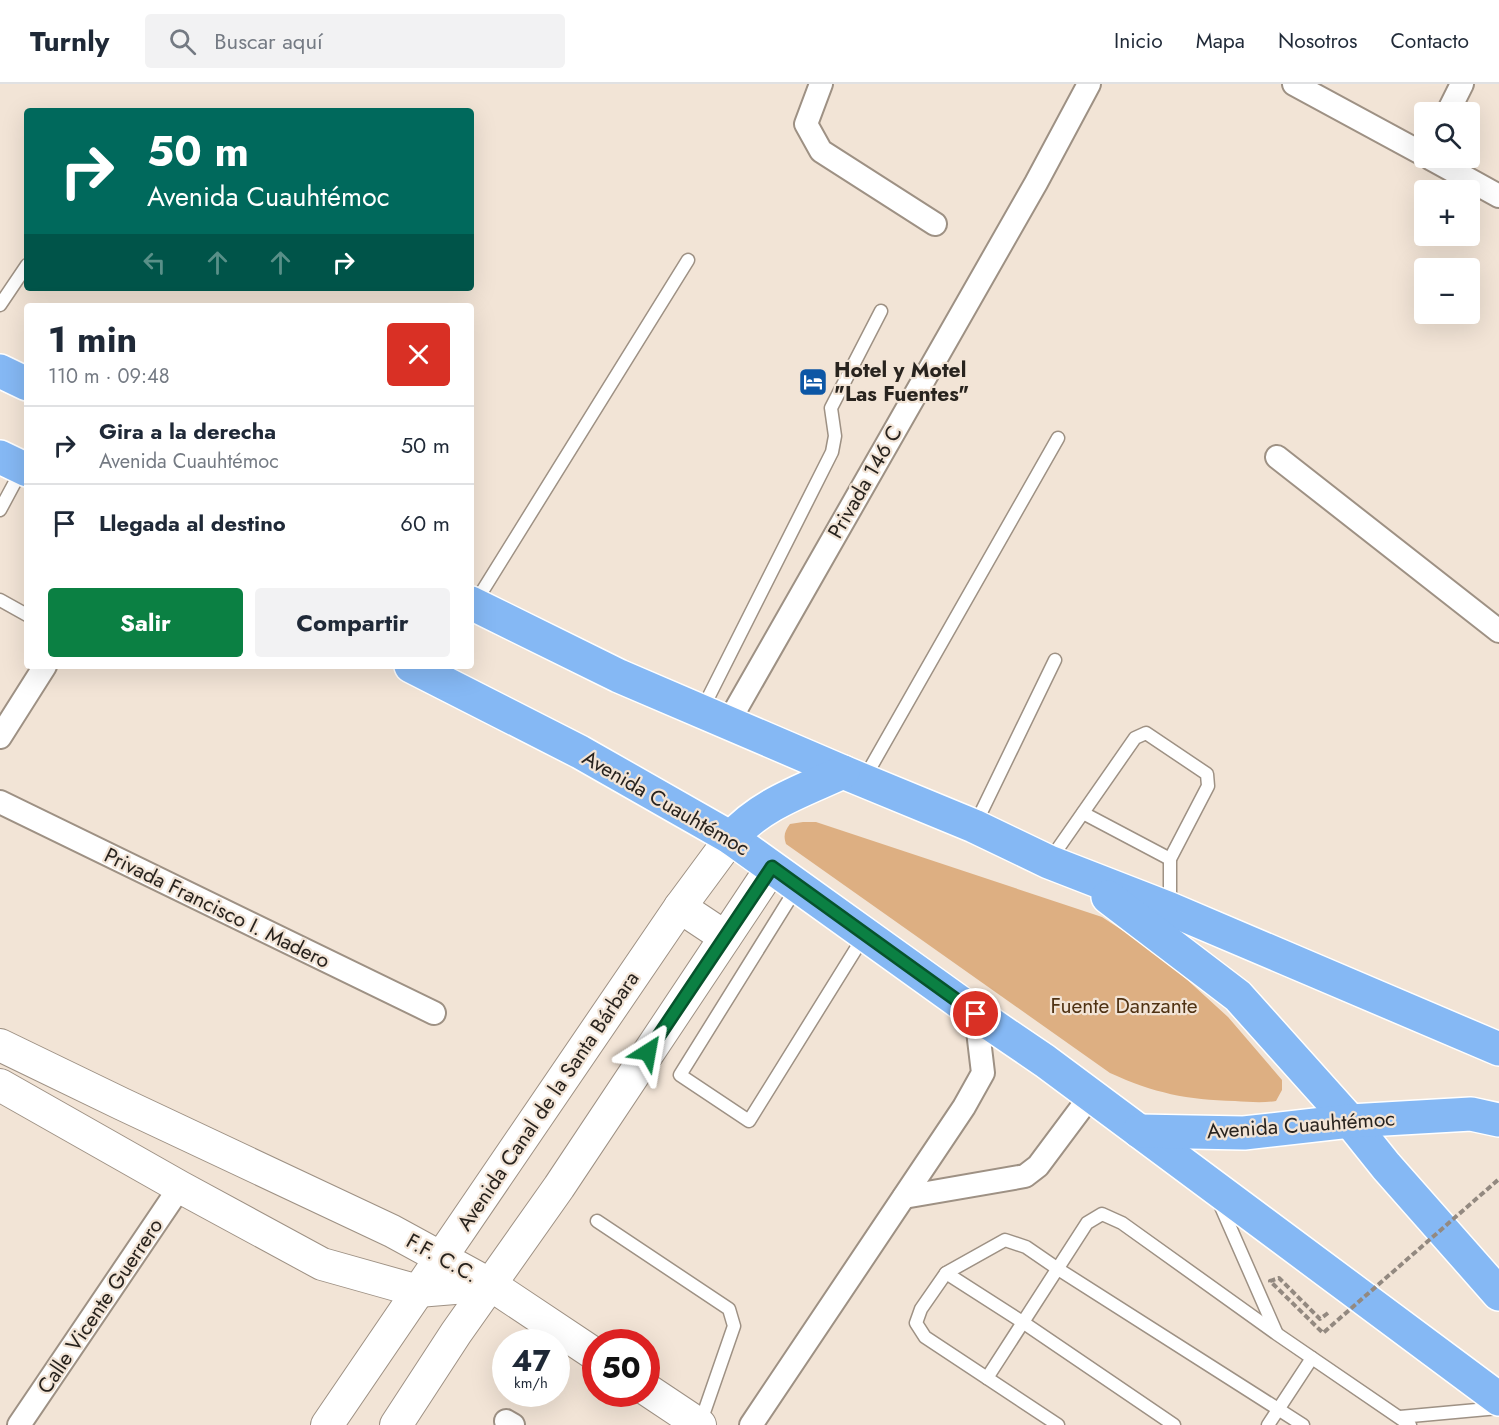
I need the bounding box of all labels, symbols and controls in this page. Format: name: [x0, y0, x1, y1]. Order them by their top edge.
search box: [145, 14, 565, 68]
text: Turnly: [30, 21, 109, 62]
icon: search: [166, 25, 199, 58]
text: Buscar aquí: [214, 25, 323, 57]
text: Inicio: [1114, 26, 1163, 56]
text: Mapa: [1196, 26, 1245, 56]
text: Nosotros: [1278, 26, 1357, 56]
text: Contacto: [1390, 26, 1469, 56]
map controls: [1414, 102, 1480, 324]
button: search: [1414, 102, 1480, 168]
text: 50 m: [147, 121, 249, 182]
icon: right: [48, 132, 126, 210]
text: Avenida Cuauhtémoc: [147, 177, 390, 216]
button: +: [1414, 180, 1480, 246]
icon: left: [138, 246, 171, 279]
icon: ahead: [201, 246, 234, 279]
icon: ahead: [264, 246, 297, 279]
icon: right: [327, 246, 360, 279]
button: −: [1414, 258, 1480, 324]
text: 1 min: [48, 313, 137, 365]
button: close: [387, 323, 450, 386]
place label: Hotel y Motel "Las Fuentes": [834, 355, 969, 409]
text: 110 m · 09:48: [48, 362, 170, 391]
hotel icon: Hotel y Motel "Las Fuentes": [797, 366, 829, 398]
text: Gira a la derecha: [99, 415, 276, 447]
street label: Privada 146 C: [821, 420, 909, 544]
icon: right: [48, 429, 81, 462]
text: 50 m: [401, 429, 450, 461]
text: Avenida Cuauhtémoc: [99, 447, 279, 476]
icon: arrive: [48, 507, 81, 540]
text: Llegada al destino: [99, 507, 286, 539]
text: 60 m: [400, 507, 450, 539]
button: Salir: [48, 588, 243, 657]
button: Compartir: [255, 588, 450, 657]
street label: Avenida Cuauhtémoc: [577, 743, 755, 863]
street label: Privada Francisco I. Madero: [99, 840, 335, 976]
street label: Avenida Canal de la Santa Bárbara: [450, 965, 646, 1237]
pin: [950, 988, 1001, 1039]
park label: Fuente Danzante: [1050, 991, 1198, 1021]
icon: arrive: [959, 997, 992, 1030]
position arrow: [616, 1020, 680, 1084]
street label: Avenida Cuauhtémoc: [1206, 1103, 1396, 1147]
street label: Calle Vicente Guerrero: [30, 1212, 170, 1400]
street label: F.F. C.C.: [401, 1226, 483, 1290]
speed limit sign: 50: [582, 1329, 660, 1407]
text: 47: [511, 1339, 551, 1382]
text: km/h: [514, 1372, 548, 1394]

